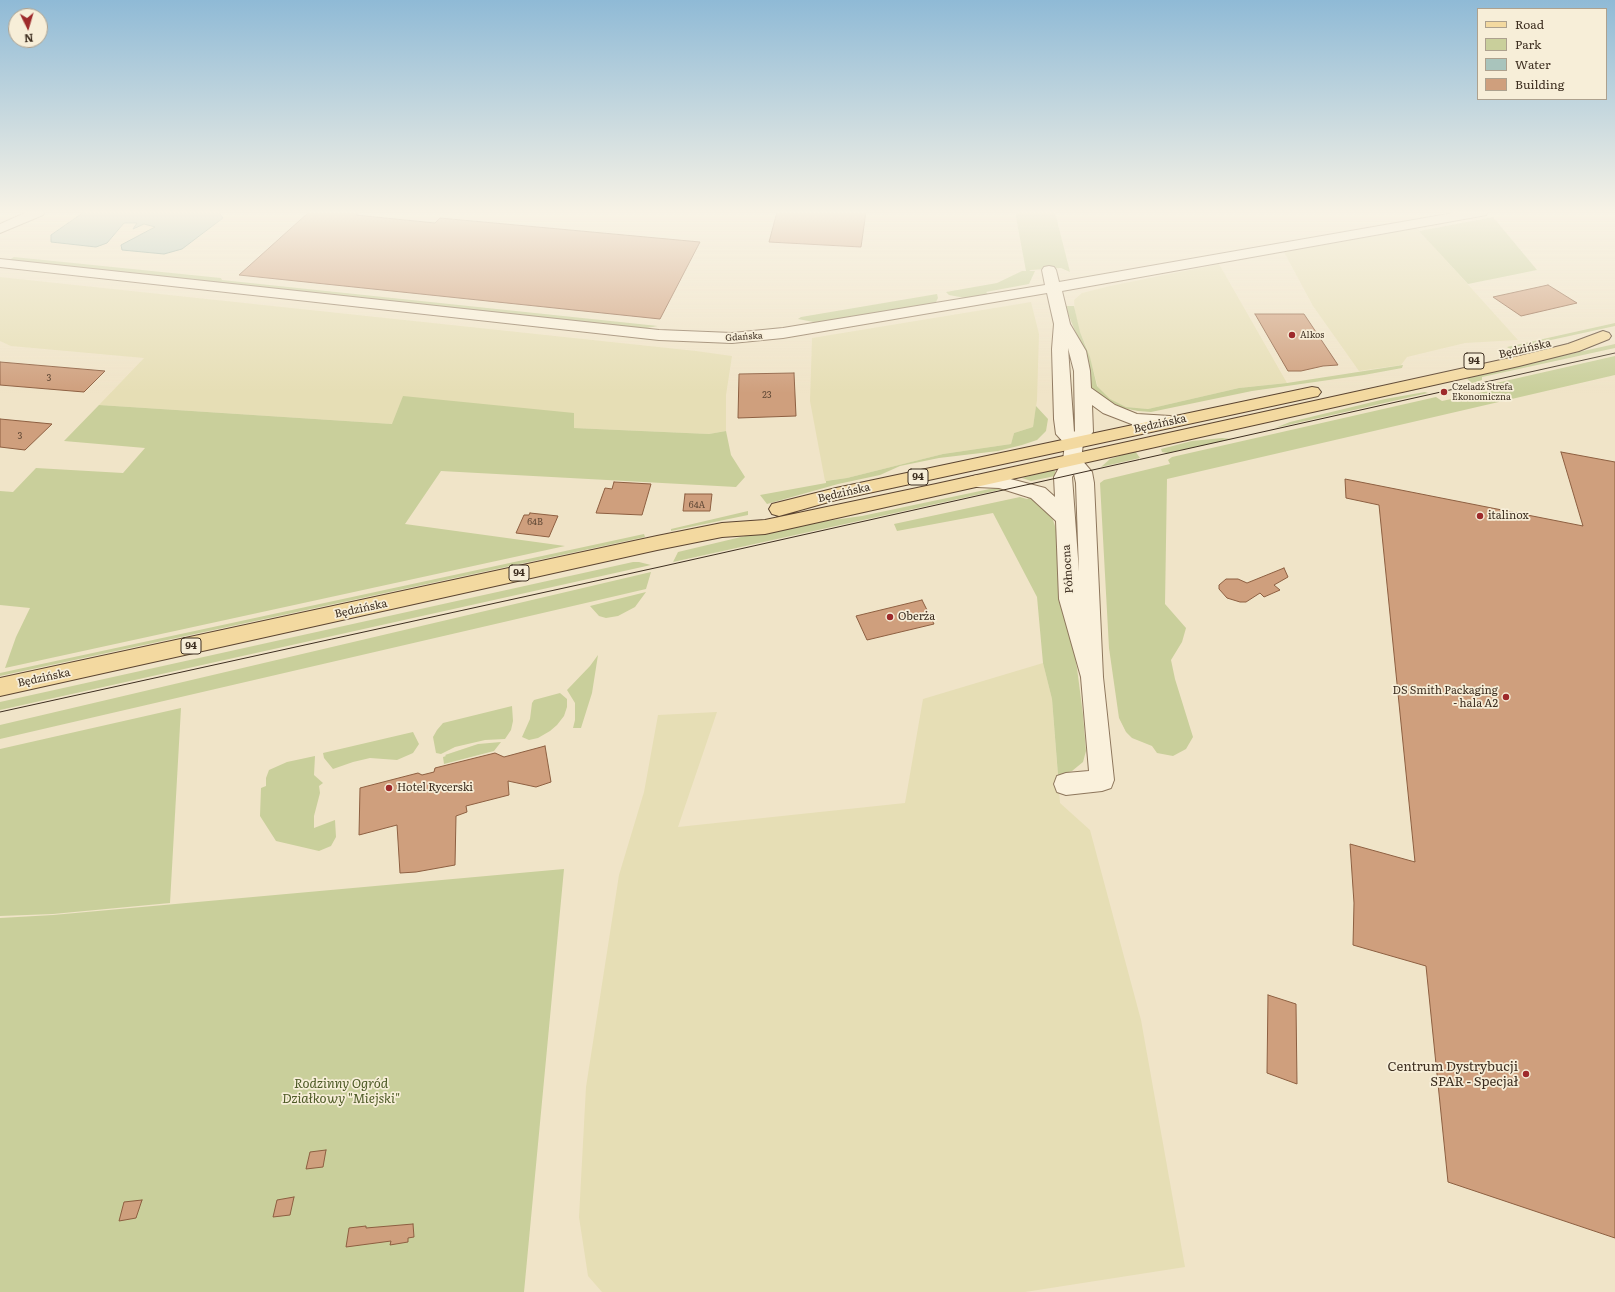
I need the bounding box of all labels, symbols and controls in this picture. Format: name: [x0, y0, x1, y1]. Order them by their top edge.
north arrow: [8, 8, 48, 48]
legend: [1477, 8, 1607, 100]
text: Road: [1515, 15, 1544, 33]
text: N: [24, 31, 34, 47]
text: Park: [1515, 35, 1541, 53]
text: Water: [1515, 55, 1551, 73]
text: Building: [1515, 75, 1564, 93]
street label: Gdańska: [725, 330, 763, 344]
marker: Alkos: [1287, 330, 1297, 340]
place label: Alkos: [1300, 330, 1324, 340]
street label: Będzińska: [1497, 337, 1553, 361]
road number: 94: [1464, 353, 1484, 369]
house number: 3: [47, 373, 51, 383]
place label: Czeladź Strefa Ekonomiczna: [1452, 382, 1513, 403]
marker: Czeladź Strefa Ekonomiczna: [1439, 387, 1449, 397]
house number: 23: [762, 390, 772, 400]
street label: Będzińska: [1132, 412, 1188, 436]
house number: 3: [18, 431, 22, 441]
road number: 94: [908, 469, 928, 485]
street label: Będzińska: [816, 481, 872, 505]
house number: 64A: [689, 500, 705, 510]
place label: italinox: [1488, 509, 1529, 523]
marker: italinox: [1475, 511, 1485, 521]
house number: 64B: [527, 517, 543, 527]
street label: Północna: [1060, 544, 1076, 594]
road number: 94: [509, 565, 529, 581]
street label: Będzińska: [333, 597, 389, 621]
place label: Oberża: [898, 610, 935, 624]
marker: Oberża: [885, 612, 895, 622]
road number: 94: [181, 638, 201, 654]
street label: Będzińska: [16, 666, 72, 690]
place label: DS Smith Packaging - hala A2: [1393, 684, 1498, 710]
marker: DS Smith Packaging - hala A2: [1501, 692, 1511, 702]
place label: Hotel Rycerski: [397, 781, 473, 795]
marker: Hotel Rycerski: [384, 783, 394, 793]
place label: Centrum Dystrybucji SPAR - Specjał: [1388, 1059, 1518, 1090]
marker: Centrum Dystrybucji SPAR - Specjał: [1521, 1069, 1531, 1079]
park label: Rodzinny Ogród Działkowy "Miejski": [282, 1076, 400, 1107]

